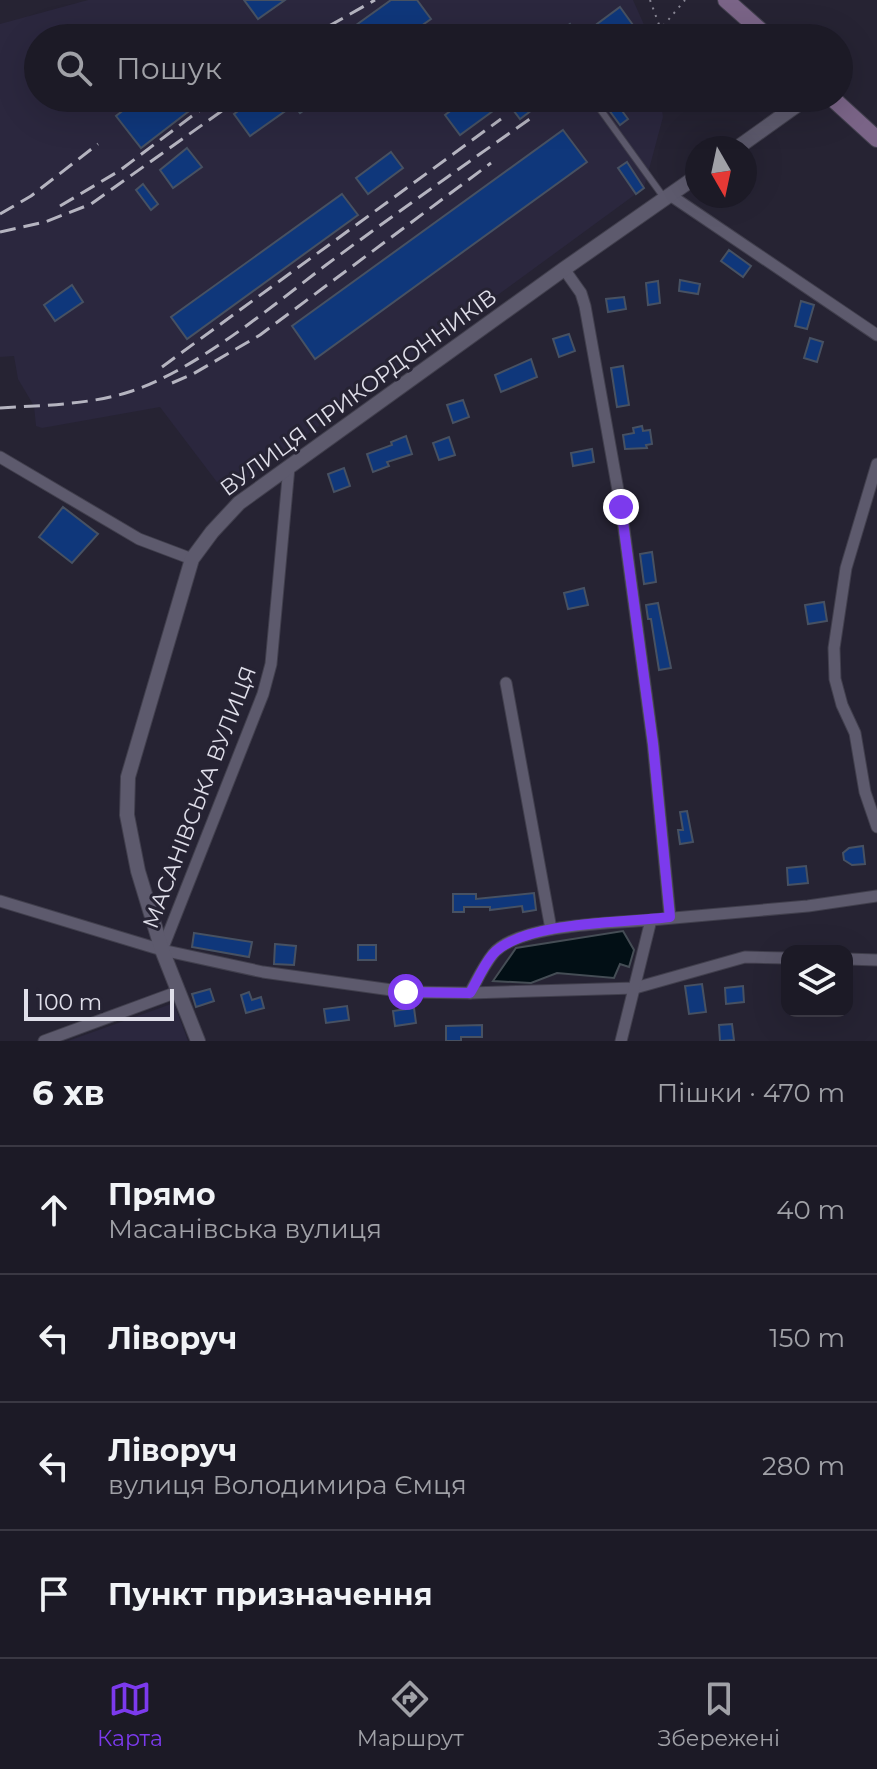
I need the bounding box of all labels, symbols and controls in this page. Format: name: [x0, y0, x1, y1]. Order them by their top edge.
search box: [24, 24, 853, 112]
icon: search: [52, 46, 96, 90]
text: Пошук: [116, 50, 222, 87]
north arrow: [685, 136, 757, 208]
street label: ВУЛИЦЯ ПРИКОРДОННИКІВ: [215, 283, 502, 502]
route end: [603, 489, 639, 525]
street label: МАСАНІВСЬКА ВУЛИЦЯ: [137, 662, 262, 932]
map controls: [781, 945, 853, 1017]
button: layers: [781, 945, 853, 1017]
route start: [388, 974, 424, 1010]
scale bar: [24, 985, 174, 1021]
text: 100 m: [36, 989, 102, 1016]
text: 6 хв: [32, 1072, 105, 1114]
text: Пішки · 470 m: [657, 1077, 845, 1109]
text: Прямо: [108, 1176, 216, 1213]
icon: ahead: [32, 1188, 76, 1232]
text: 40 m: [776, 1194, 845, 1226]
text: Масанівська вулиця: [108, 1213, 382, 1245]
icon: left: [32, 1316, 76, 1360]
text: Ліворуч: [108, 1320, 237, 1357]
text: 150 m: [769, 1322, 845, 1354]
text: Ліворуч: [108, 1432, 237, 1469]
icon: left: [32, 1444, 76, 1488]
text: 280 m: [762, 1450, 845, 1482]
text: вулиця Володимира Ємця: [108, 1469, 467, 1501]
icon: arrive: [32, 1572, 76, 1616]
text: Пункт призначення: [108, 1576, 433, 1613]
tab: Карта: [97, 1677, 163, 1752]
tab: Маршрут: [357, 1677, 464, 1752]
tab: Збережені: [658, 1677, 780, 1752]

